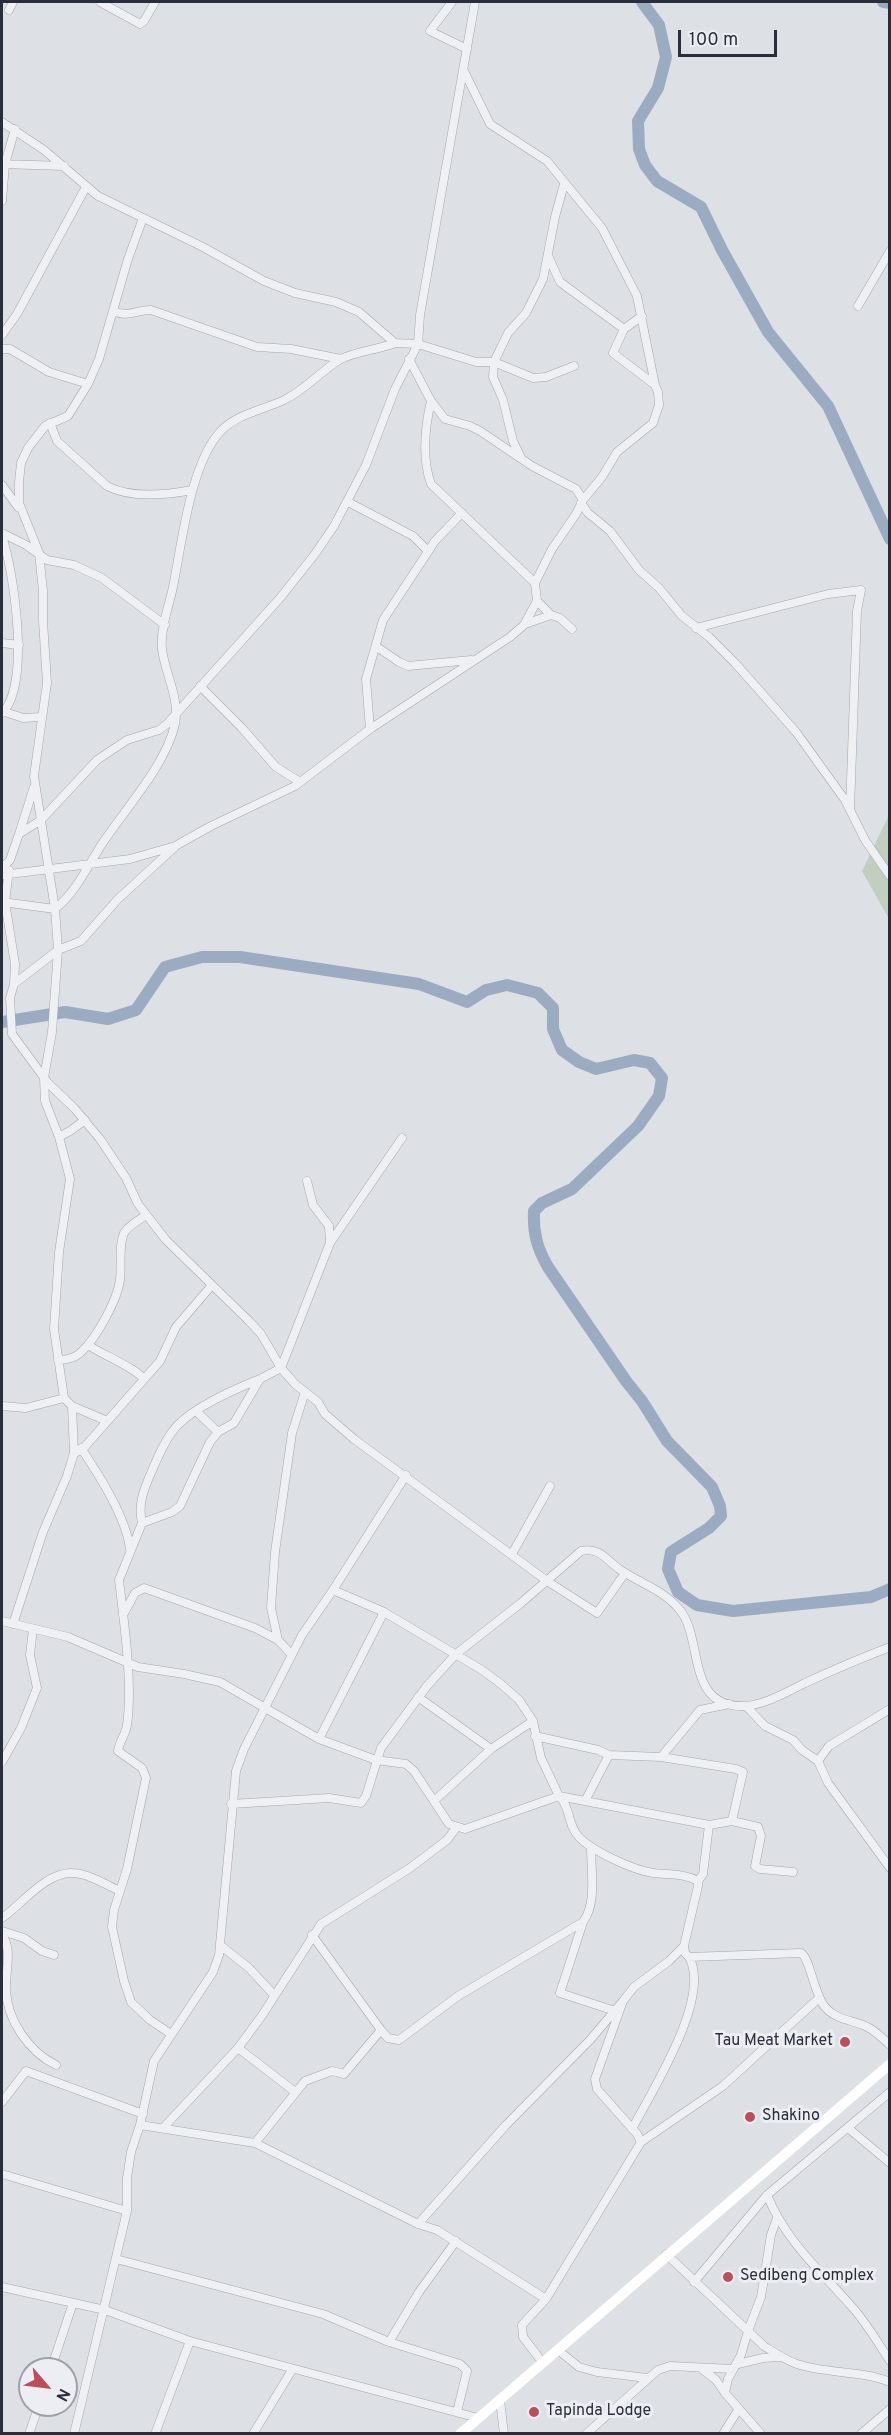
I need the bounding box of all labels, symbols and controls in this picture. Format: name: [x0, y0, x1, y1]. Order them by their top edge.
scale bar: [681, 18, 780, 56]
text: 100 m: [689, 29, 738, 52]
place label: Tau Meat Market: [714, 2032, 833, 2052]
marker: Tau Meat Market: [838, 2035, 852, 2049]
place label: Shakino: [762, 2107, 820, 2127]
marker: Shakino: [743, 2110, 757, 2124]
place label: Sedibeng Complex: [740, 2267, 874, 2287]
marker: Sedibeng Complex: [721, 2270, 735, 2284]
north arrow: [18, 2357, 78, 2417]
text: N: [51, 2385, 74, 2404]
place label: Tapinda Lodge: [546, 2402, 651, 2422]
marker: Tapinda Lodge: [527, 2405, 541, 2419]

